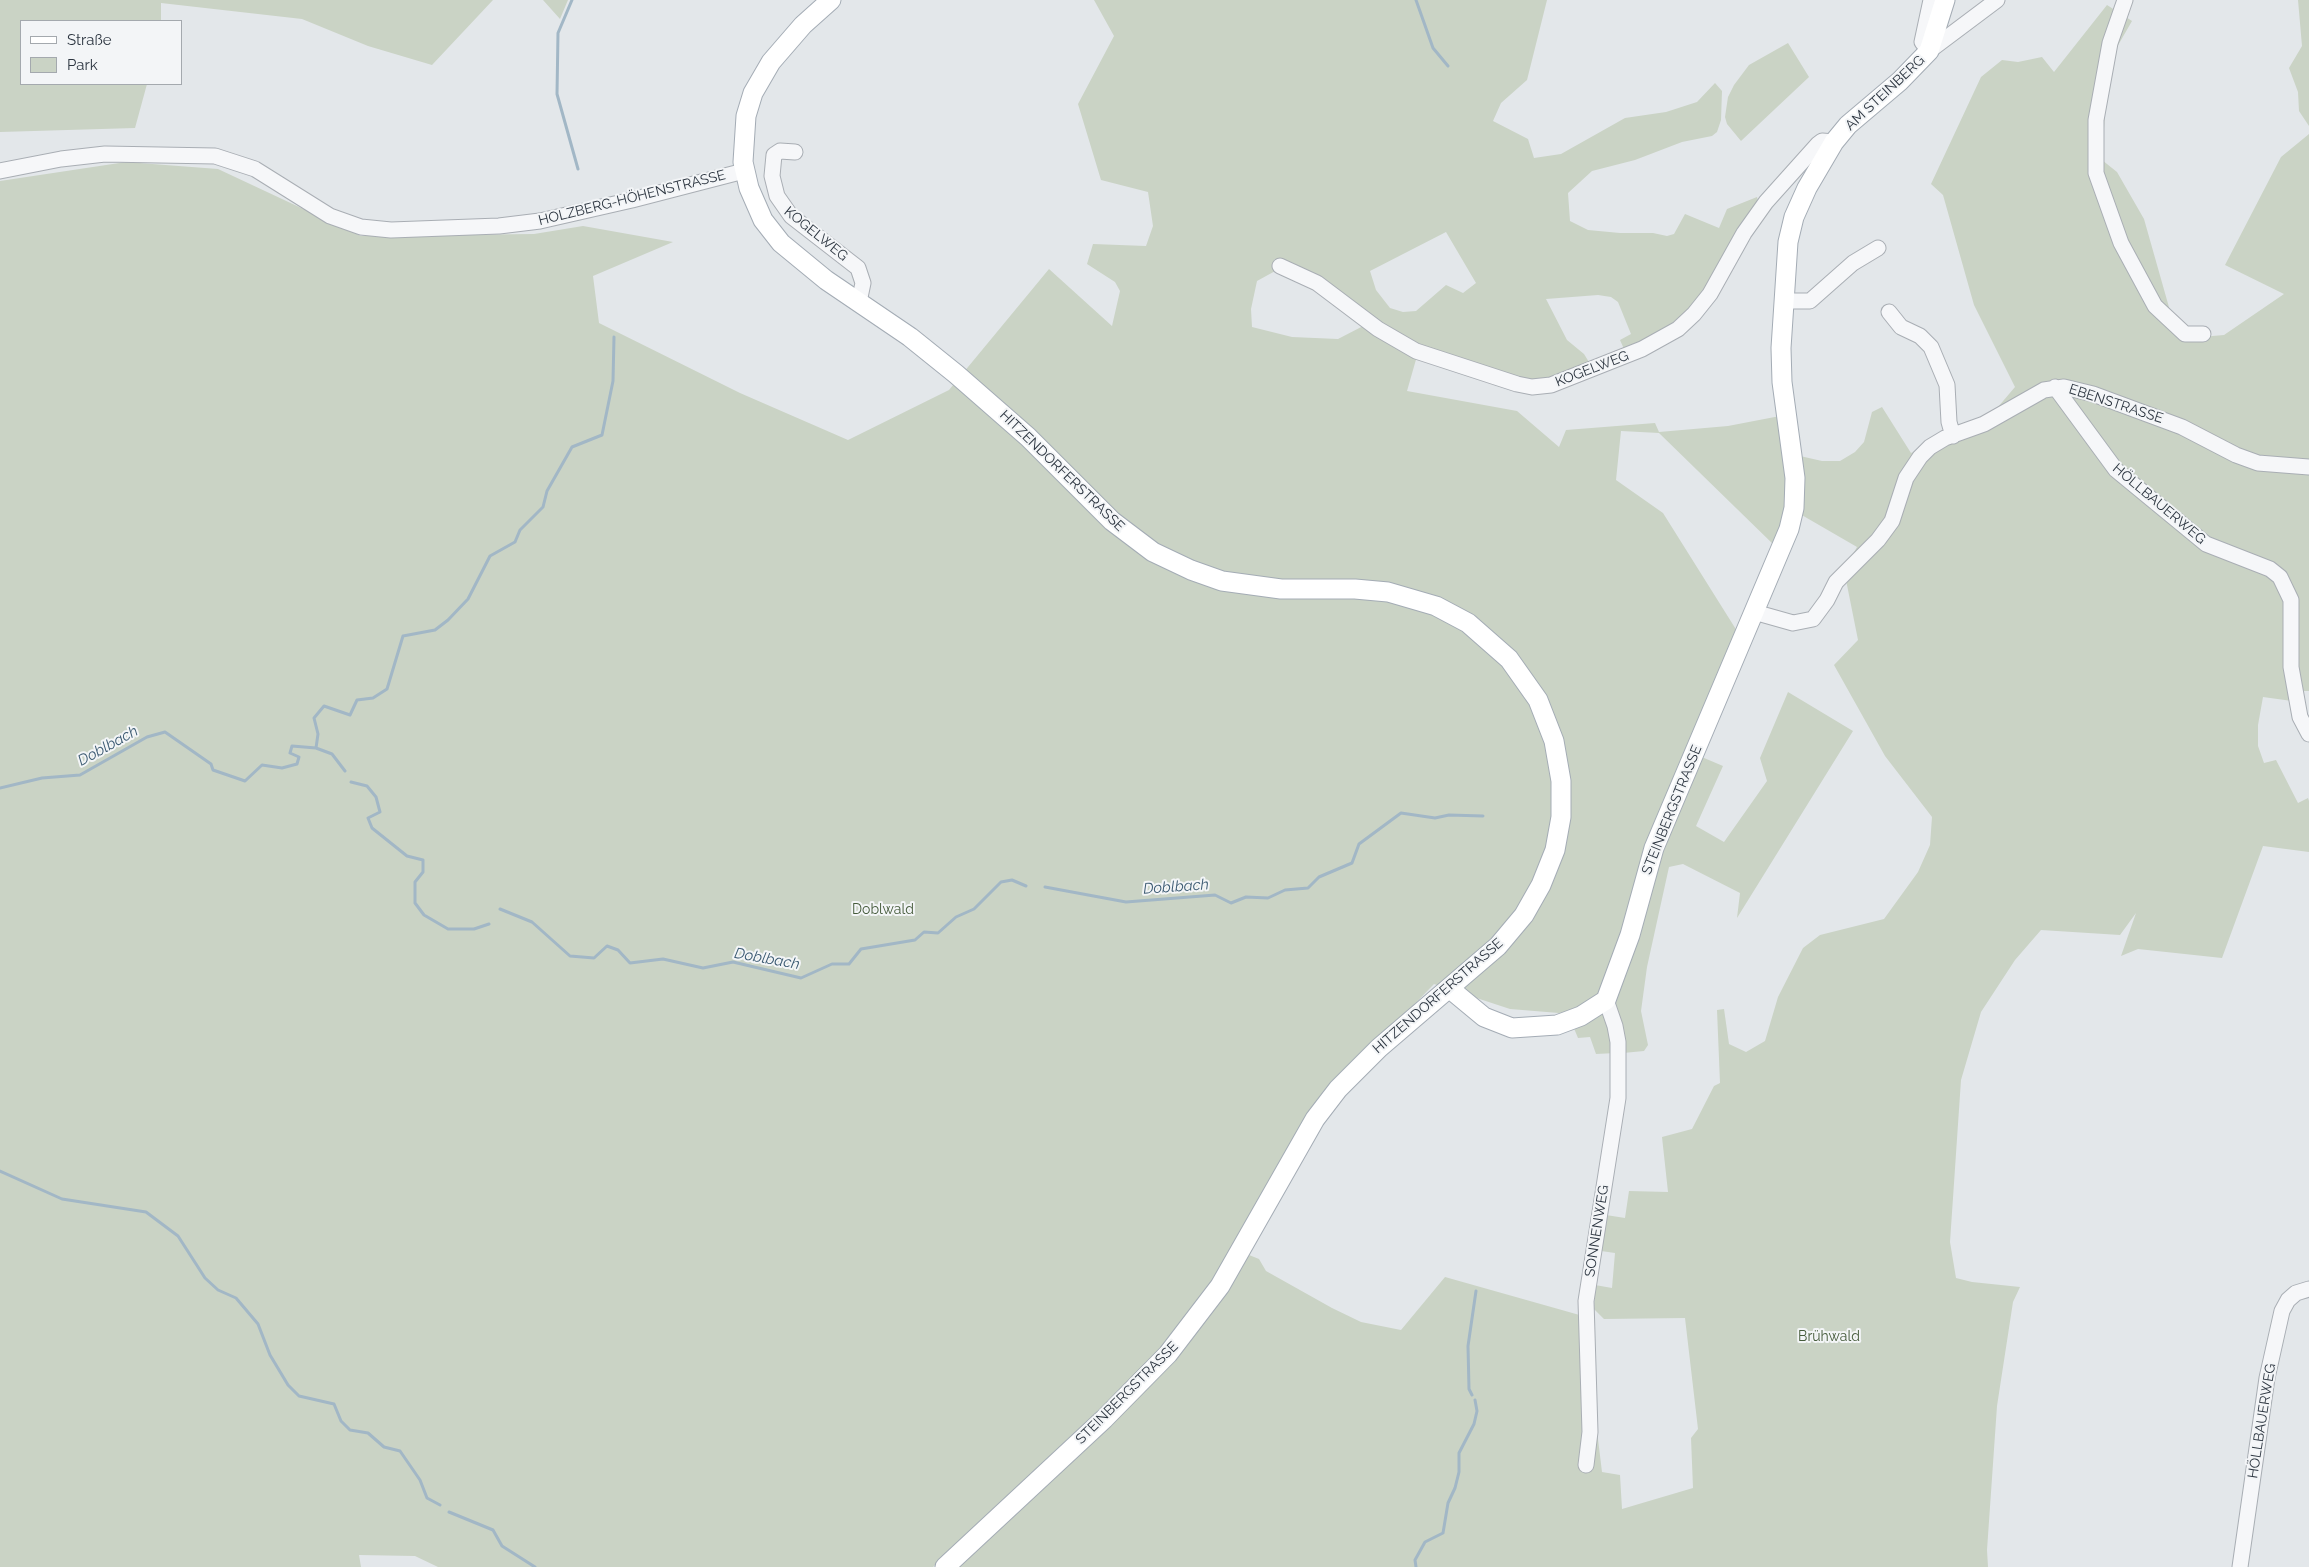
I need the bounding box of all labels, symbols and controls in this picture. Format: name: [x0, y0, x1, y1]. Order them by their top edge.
legend: [20, 20, 182, 85]
text: Straße: [67, 31, 111, 49]
street label: AM STEINBERG: [1842, 52, 1928, 134]
text: Park: [67, 56, 98, 74]
street label: HOLZBERG-HÖHENSTRASSE: [537, 167, 727, 229]
street label: KOGELWEG: [781, 203, 851, 265]
street label: KOGELWEG: [1553, 347, 1631, 391]
street label: EBENSTRASSE: [2067, 381, 2165, 427]
street label: HITZENDORFERSTRASSE: [996, 407, 1128, 535]
street label: HÖLLBAUERWEG: [2109, 460, 2209, 548]
water label: Doblbach: [75, 722, 141, 770]
street label: STEINBERGSTRASSE: [1638, 743, 1706, 877]
water label: Doblbach: [1142, 876, 1210, 898]
park label: Doblwald: [852, 902, 914, 918]
street label: HITZENDORFERSTRASSE: [1369, 935, 1507, 1057]
water label: Doblbach: [733, 944, 801, 974]
street label: SONNENWEG: [1581, 1184, 1613, 1278]
park label: Brühwald: [1798, 1329, 1860, 1345]
street label: STEINBERGSTRASSE: [1072, 1338, 1182, 1448]
street label: HÖLLBAUERWEG: [2245, 1362, 2279, 1480]

